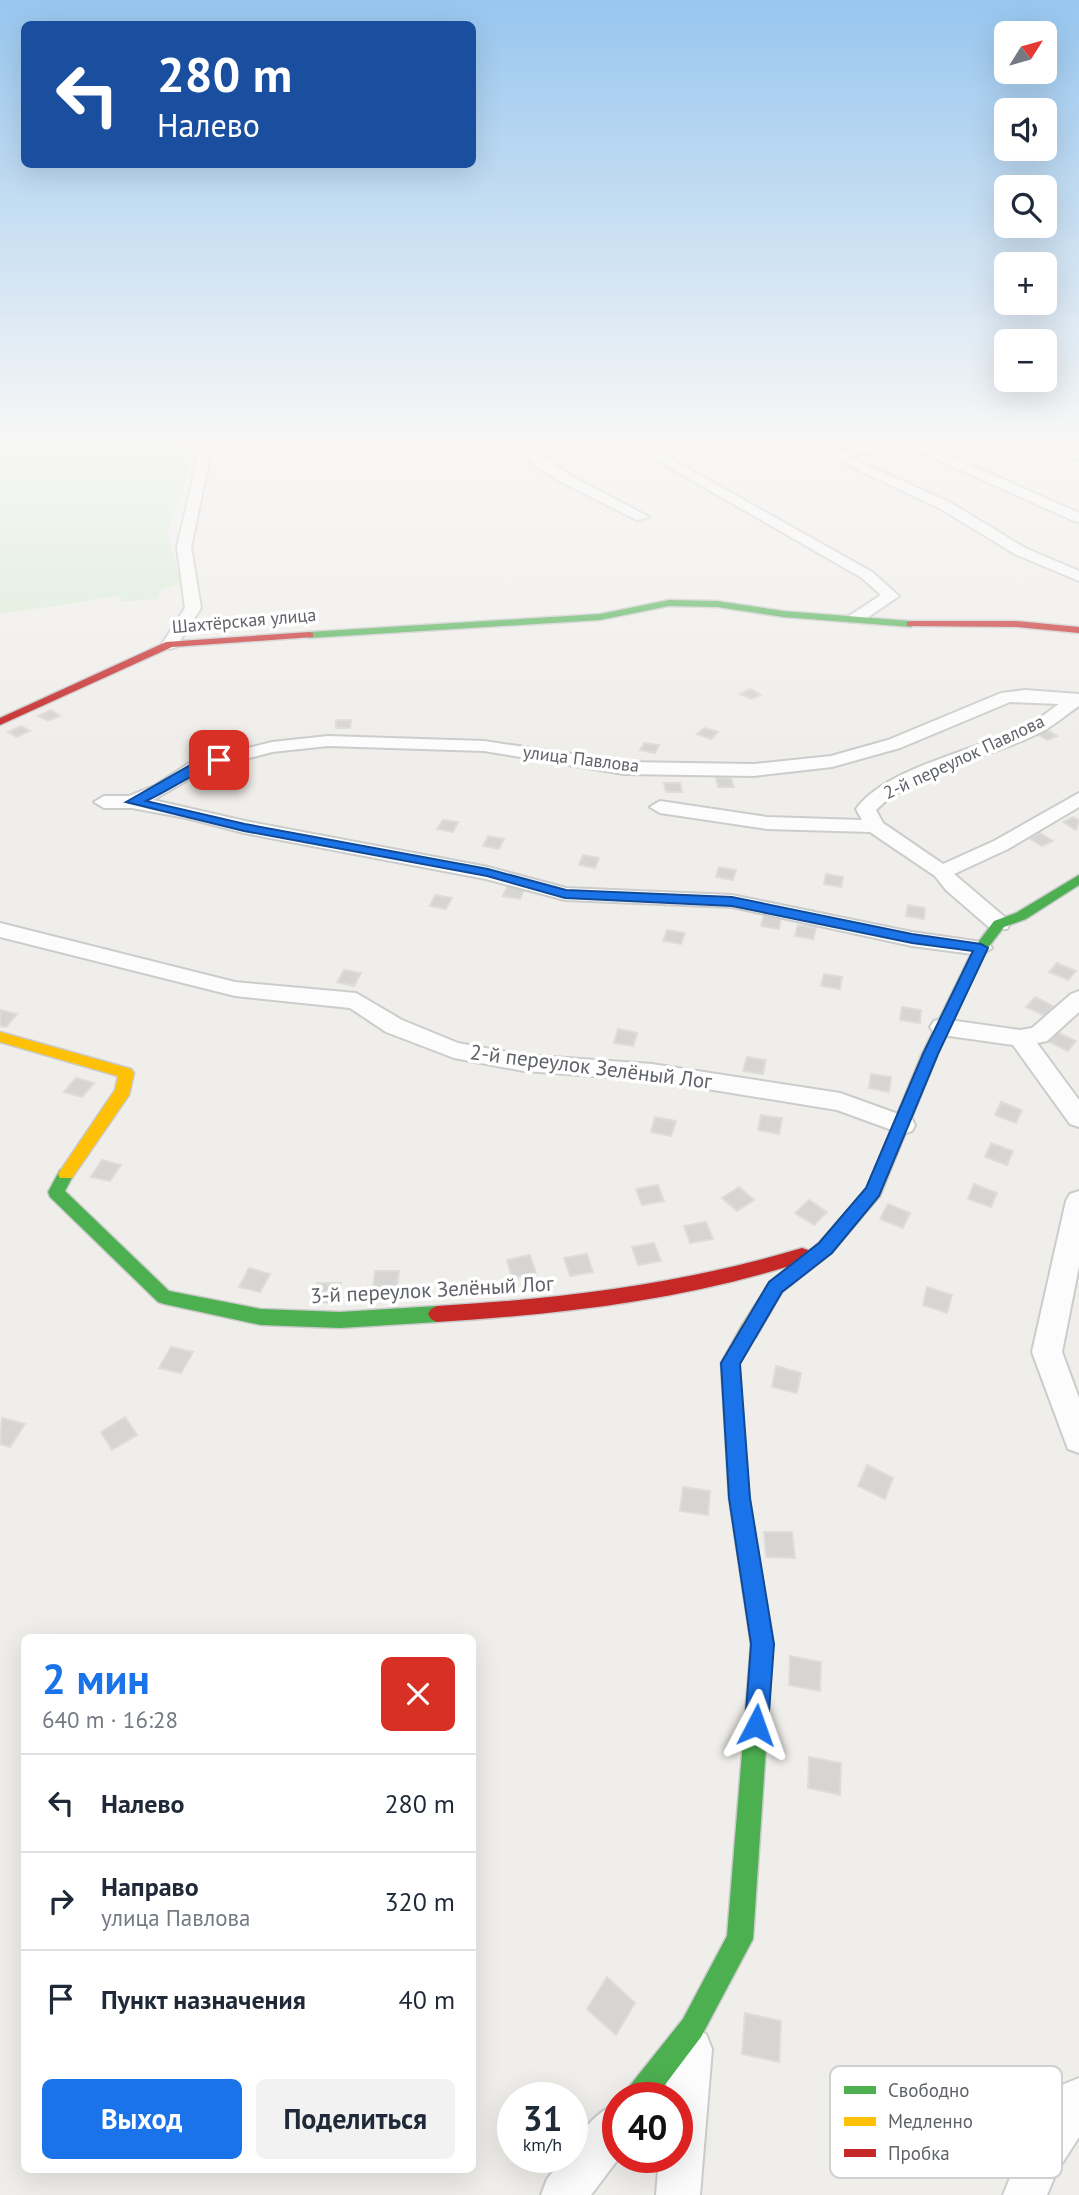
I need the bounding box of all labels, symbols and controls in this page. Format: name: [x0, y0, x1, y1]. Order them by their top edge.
north arrow: [994, 21, 1057, 84]
map controls: [994, 21, 1057, 392]
text: 280 m: [157, 42, 292, 106]
icon: left: [42, 49, 133, 140]
button: sound: [994, 98, 1057, 161]
text: Налево: [157, 104, 260, 146]
button: search: [994, 175, 1057, 238]
button: +: [994, 252, 1057, 315]
button: −: [994, 329, 1057, 392]
street label: Шахтёрская улица: [171, 603, 317, 638]
street label: 2-й переулок Павлова: [880, 709, 1048, 804]
pin: [189, 730, 249, 790]
street label: улица Павлова: [522, 740, 641, 777]
icon: arrive: [200, 741, 238, 779]
street label: 2-й переулок Зелёный Лог: [469, 1038, 714, 1095]
street label: 3-й переулок Зелёный Лог: [310, 1270, 555, 1309]
text: 2 мин: [42, 1651, 150, 1706]
button: close: [381, 1657, 455, 1731]
position arrow: [719, 1688, 793, 1762]
text: 640 m · 16:28: [42, 1705, 178, 1734]
icon: left: [42, 1784, 80, 1822]
text: Налево: [101, 1787, 185, 1820]
text: 280 m: [384, 1787, 455, 1820]
text: Направо: [101, 1870, 199, 1903]
icon: right: [42, 1882, 80, 1920]
text: 320 m: [384, 1885, 455, 1918]
text: улица Павлова: [101, 1903, 251, 1932]
icon: arrive: [42, 1980, 80, 2018]
text: Пункт назначения: [101, 1983, 306, 2016]
text: 40 m: [399, 1983, 455, 2016]
legend: [830, 2066, 1062, 2178]
text: Свободно: [888, 2078, 970, 2102]
button: Выход: [42, 2079, 242, 2159]
button: Поделиться: [256, 2079, 455, 2159]
speed limit sign: 40: [602, 2082, 693, 2173]
text: 31: [523, 2095, 562, 2141]
text: Медленно: [888, 2109, 973, 2133]
text: km/h: [523, 2133, 562, 2156]
text: Пробка: [888, 2141, 950, 2165]

